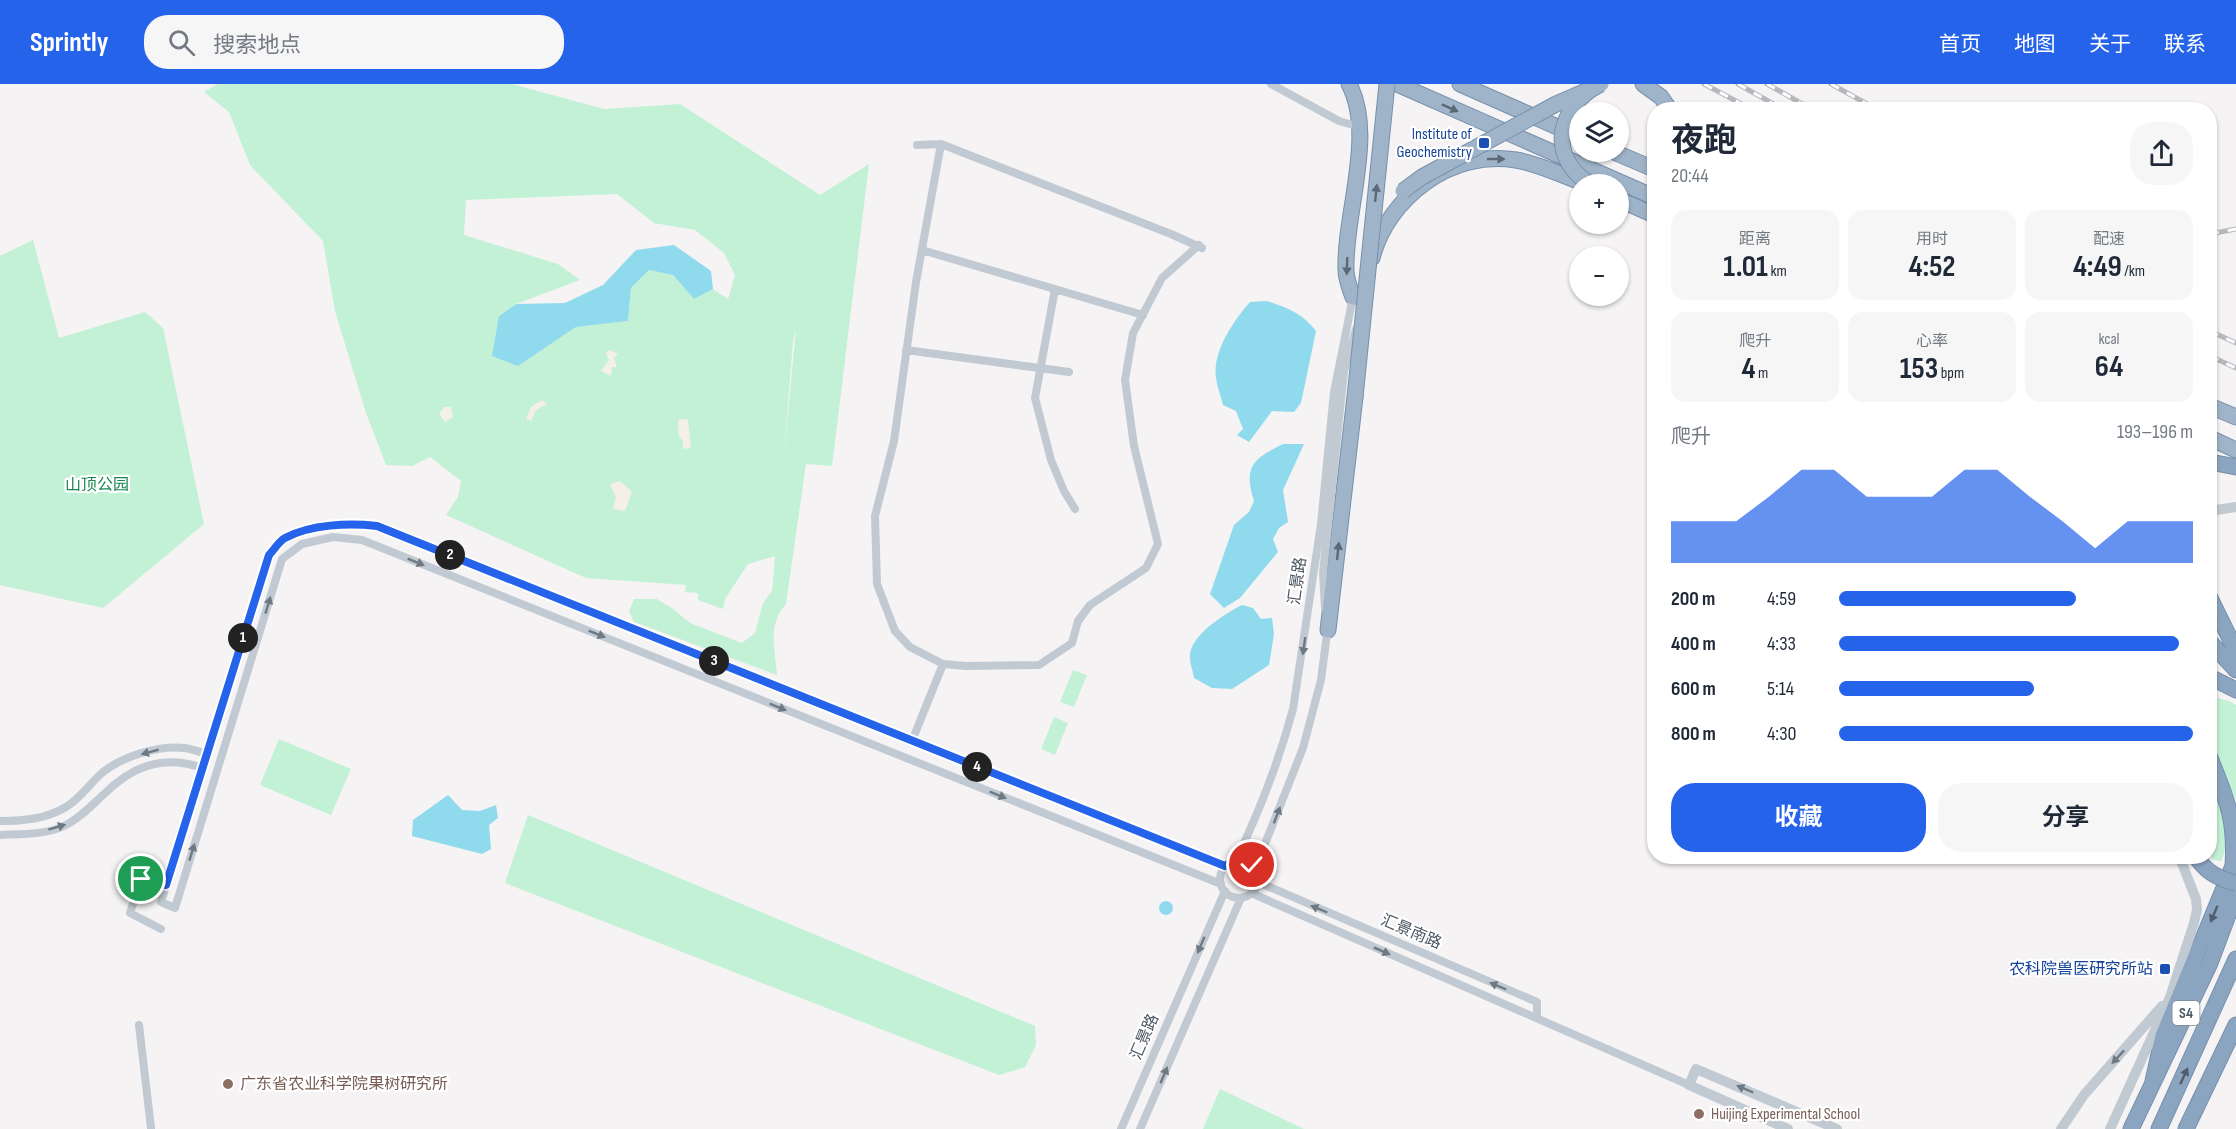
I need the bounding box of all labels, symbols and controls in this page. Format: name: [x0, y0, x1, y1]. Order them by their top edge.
search box: [144, 15, 564, 69]
text: Sprintly: [30, 26, 108, 59]
icon: search: [165, 26, 198, 59]
text: 搜索地点: [213, 32, 301, 59]
text: 首页: [1939, 32, 1981, 57]
text: 地图: [2014, 32, 2056, 57]
text: 关于: [2089, 32, 2131, 57]
text: 联系: [2164, 32, 2206, 57]
map controls: [1569, 102, 1629, 306]
button: layers: [1569, 102, 1629, 162]
one-way arrow: [1442, 104, 1459, 113]
text: 夜跑: [1671, 121, 1737, 161]
button: share: [2130, 122, 2193, 185]
place label: Institute of Geochemistry: [1396, 125, 1472, 162]
marker: Institute of Geochemistry: [1477, 136, 1491, 150]
one-way arrow: [1486, 154, 1505, 164]
text: 20:44: [1671, 164, 1709, 188]
button: +: [1569, 174, 1629, 234]
one-way arrow: [1371, 183, 1381, 202]
text: 距离: [1739, 230, 1771, 249]
text: 用时: [1916, 230, 1948, 249]
text: 配速: [2093, 230, 2125, 249]
button: −: [1569, 246, 1629, 306]
text: 1.01: [1723, 249, 1768, 285]
text: 4:52: [1909, 249, 1955, 285]
text: 4:49: [2073, 249, 2122, 285]
one-way arrow: [1343, 256, 1352, 275]
text: km: [1768, 262, 1787, 281]
text: /km: [2122, 262, 2145, 281]
text: kcal: [2098, 330, 2120, 349]
text: 爬升: [1739, 332, 1771, 351]
text: 心率: [1916, 332, 1948, 351]
text: 64: [2095, 349, 2123, 385]
text: 4: [1742, 351, 1756, 387]
text: 153: [1900, 351, 1938, 387]
text: m: [1756, 364, 1768, 383]
text: bpm: [1938, 364, 1964, 383]
text: 193–196 m: [2117, 420, 2193, 444]
text: 爬升: [1671, 425, 1711, 449]
park label: 山顶公园: [65, 476, 129, 495]
pin: 2: [435, 540, 465, 570]
one-way arrow: [1333, 541, 1343, 560]
text: 2: [446, 545, 454, 564]
street label: 汇景路: [1285, 556, 1311, 606]
one-way arrow: [407, 557, 425, 567]
text: 200 m: [1671, 587, 1715, 611]
text: 4:59: [1767, 587, 1796, 611]
one-way arrow: [264, 596, 273, 614]
pin: 1: [228, 623, 258, 653]
text: 1: [240, 628, 246, 647]
one-way arrow: [588, 630, 606, 639]
text: 400 m: [1671, 632, 1716, 656]
text: 4:33: [1767, 632, 1796, 656]
one-way arrow: [1299, 637, 1308, 656]
pin: 3: [699, 646, 729, 676]
text: 3: [710, 651, 718, 670]
text: 600 m: [1671, 677, 1716, 701]
text: 5:14: [1767, 677, 1794, 701]
one-way arrow: [769, 703, 787, 712]
text: 800 m: [1671, 722, 1716, 746]
text: 4:30: [1767, 722, 1796, 746]
one-way arrow: [141, 747, 159, 757]
pin: 4: [962, 752, 992, 782]
text: 4: [973, 757, 981, 776]
button: 收藏: [1671, 783, 1926, 852]
button: 分享: [1938, 783, 2193, 852]
one-way arrow: [989, 791, 1007, 800]
one-way arrow: [1272, 805, 1282, 823]
one-way arrow: [49, 822, 67, 831]
pin: [1226, 839, 1277, 890]
one-way arrow: [188, 843, 197, 861]
icon: check: [1235, 848, 1268, 881]
pin: [115, 853, 166, 904]
icon: arrive: [124, 862, 157, 895]
one-way arrow: [1310, 904, 1328, 913]
one-way arrow: [2209, 905, 2219, 923]
street label: 汇景南路: [1378, 911, 1444, 953]
one-way arrow: [1196, 936, 1206, 954]
one-way arrow: [1373, 946, 1391, 956]
place label: 农科院兽医研究所站: [2009, 960, 2153, 979]
marker: 农科院兽医研究所站: [2158, 962, 2172, 976]
one-way arrow: [1490, 981, 1507, 990]
road number: S4: [2172, 1001, 2200, 1025]
street label: 汇景路: [1127, 1011, 1163, 1063]
one-way arrow: [2112, 1049, 2125, 1064]
one-way arrow: [1159, 1067, 1168, 1084]
one-way arrow: [2179, 1067, 2188, 1084]
place label: 广东省农业科学院果树研究所: [240, 1075, 448, 1094]
marker: 广东省农业科学院果树研究所: [221, 1077, 235, 1091]
one-way arrow: [1736, 1085, 1753, 1094]
place label: Huijing Experimental School: [1711, 1105, 1860, 1124]
marker: Huijing Experimental School: [1692, 1107, 1706, 1121]

